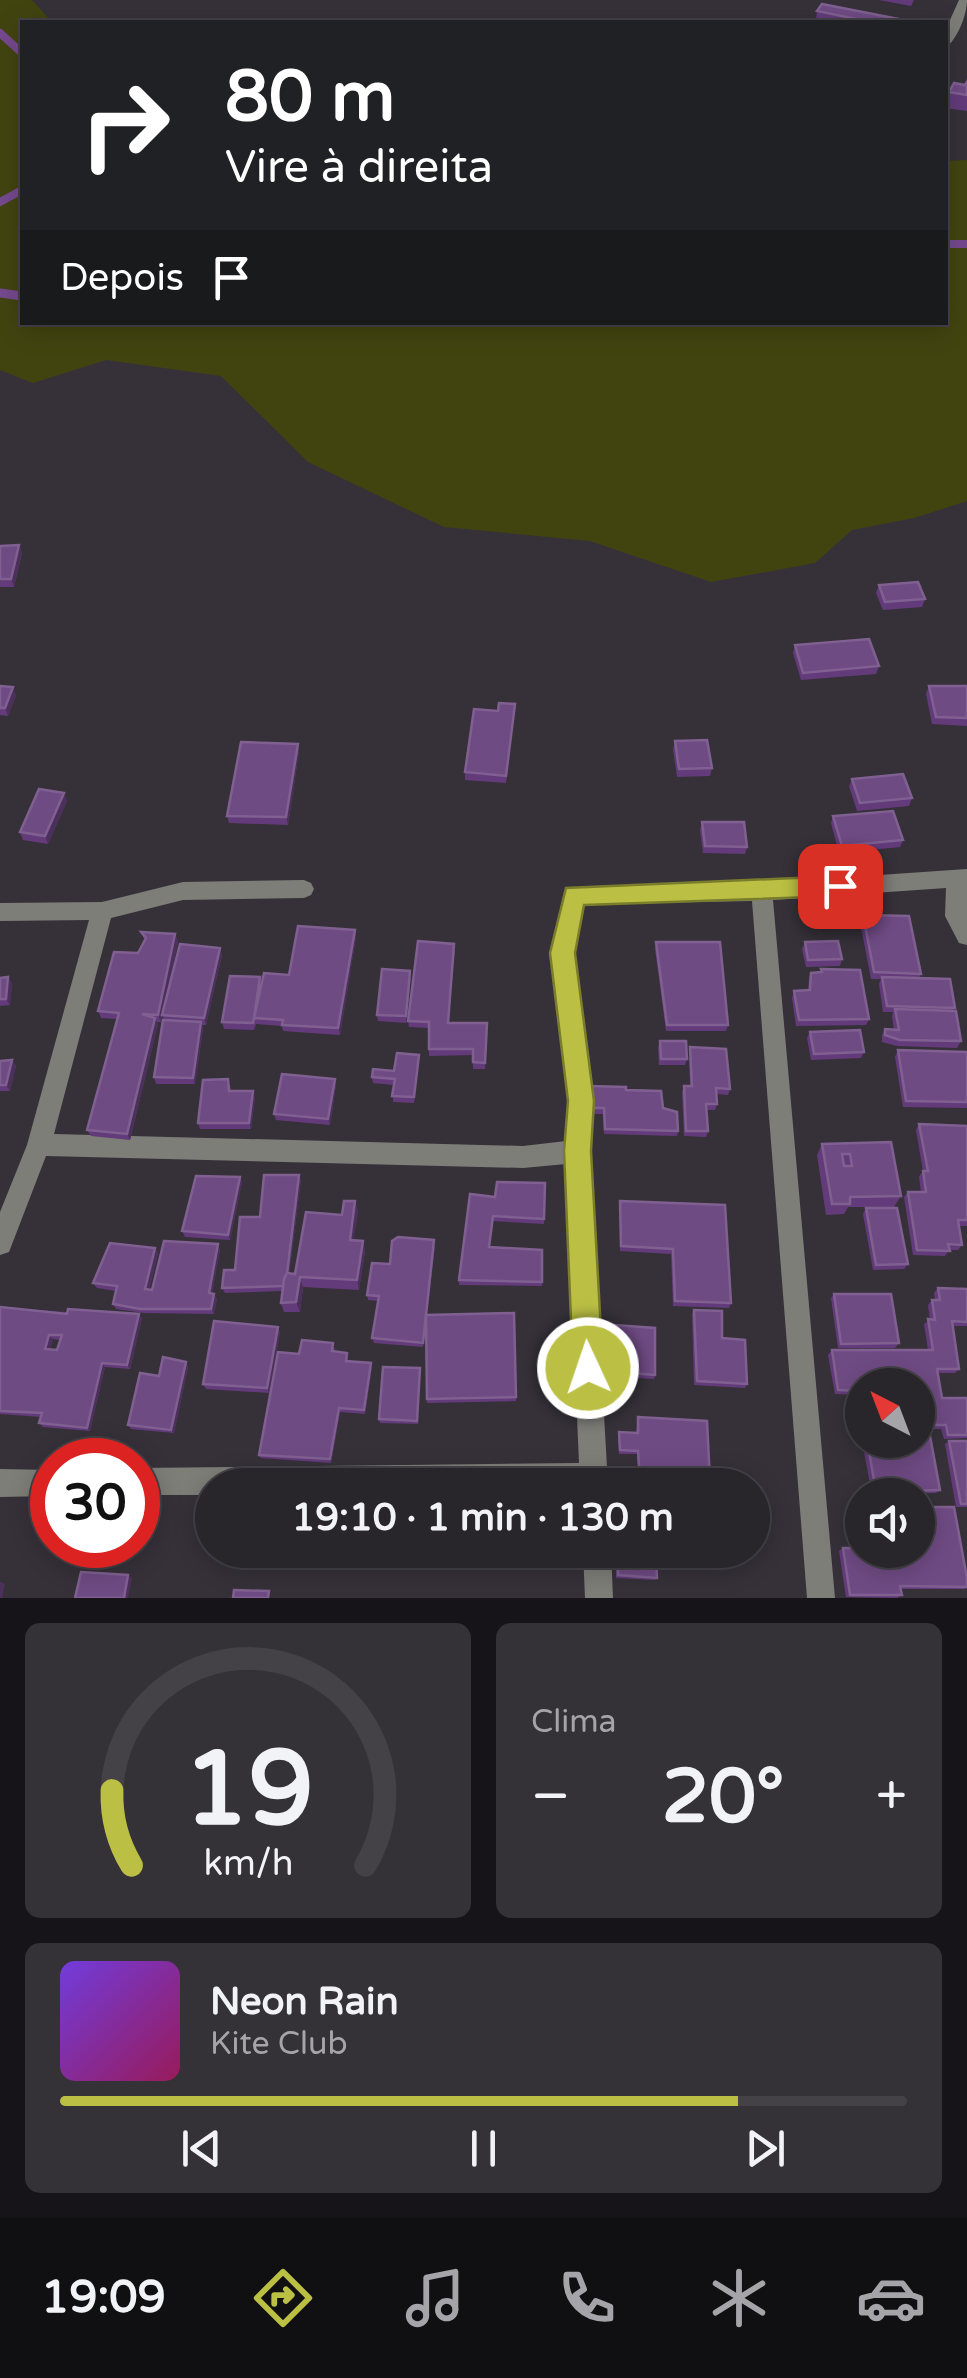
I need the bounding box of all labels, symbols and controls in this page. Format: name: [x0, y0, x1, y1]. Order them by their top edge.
text: 80 m: [225, 56, 395, 140]
icon: right: [60, 60, 190, 190]
text: Vire à direita: [225, 141, 493, 195]
icon: arrive: [204, 250, 259, 305]
text: Depois: [60, 255, 184, 301]
pin: [798, 844, 883, 929]
icon: arrive: [813, 859, 868, 914]
position arrow: [536, 1316, 640, 1420]
north arrow: [845, 1368, 935, 1458]
map controls: [845, 1368, 935, 1568]
speed limit sign: 30: [30, 1438, 160, 1568]
button: sound: [845, 1478, 935, 1568]
text: 19:10 · 1 min · 130 m: [291, 1495, 674, 1541]
text: Clima: [531, 1703, 617, 1741]
text: 19: [183, 1728, 313, 1853]
text: 20°: [662, 1752, 784, 1842]
text: −: [531, 1764, 570, 1830]
text: +: [876, 1764, 907, 1830]
text: km/h: [203, 1842, 293, 1885]
text: Neon Rain: [210, 1979, 399, 2025]
text: Kite Club: [210, 2025, 348, 2063]
icon: previous: [174, 2121, 229, 2176]
icon: pause: [456, 2121, 511, 2176]
icon: next: [738, 2121, 793, 2176]
icon: directions: [248, 2263, 318, 2333]
icon: music: [400, 2263, 470, 2333]
icon: phone: [552, 2263, 622, 2333]
icon: climate: [704, 2263, 774, 2333]
icon: car: [856, 2263, 926, 2333]
text: 19:09: [41, 2271, 166, 2325]

